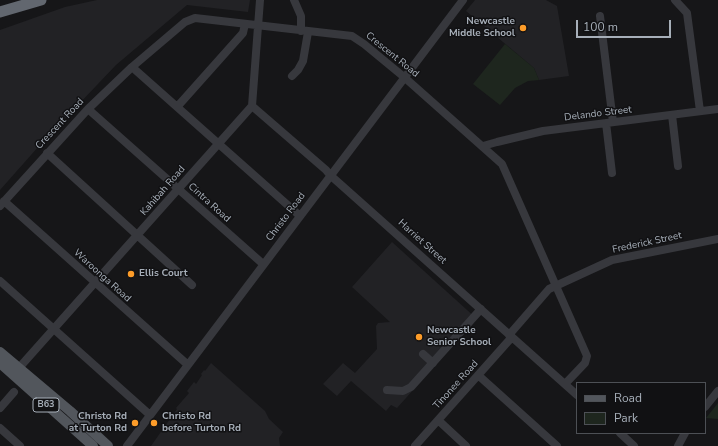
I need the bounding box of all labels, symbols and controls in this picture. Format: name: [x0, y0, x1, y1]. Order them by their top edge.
scale bar: [578, 12, 673, 38]
place label: Newcastle Middle School: [449, 16, 515, 40]
text: 100 m: [583, 19, 618, 35]
marker: Newcastle Middle School: [518, 23, 528, 33]
street label: Crescent Road: [363, 30, 421, 80]
street label: Crescent Road: [33, 96, 87, 152]
street label: Delando Street: [564, 104, 632, 124]
street label: Kahibah Road: [138, 164, 188, 218]
street label: Cintra Road: [185, 181, 233, 225]
street label: Christo Road: [264, 190, 308, 244]
street label: Harriet Street: [395, 217, 449, 267]
street label: Frederick Street: [611, 230, 683, 256]
street label: Waroonga Road: [71, 247, 133, 305]
place label: Ellis Court: [139, 268, 188, 280]
marker: Ellis Court: [126, 269, 136, 279]
place label: Newcastle Senior School: [427, 325, 491, 348]
marker: Newcastle Senior School: [414, 332, 424, 342]
street label: Tinonee Road: [431, 358, 481, 412]
legend: [576, 382, 706, 434]
text: Road: [614, 390, 642, 406]
road number: B63: [33, 398, 59, 412]
text: Park: [614, 410, 638, 426]
place label: Christo Rd at Turton Rd: [69, 411, 127, 434]
place label: Christo Rd before Turton Rd: [162, 411, 241, 434]
marker: Christo Rd at Turton Rd: [130, 418, 140, 428]
marker: Christo Rd before Turton Rd: [149, 418, 159, 428]

